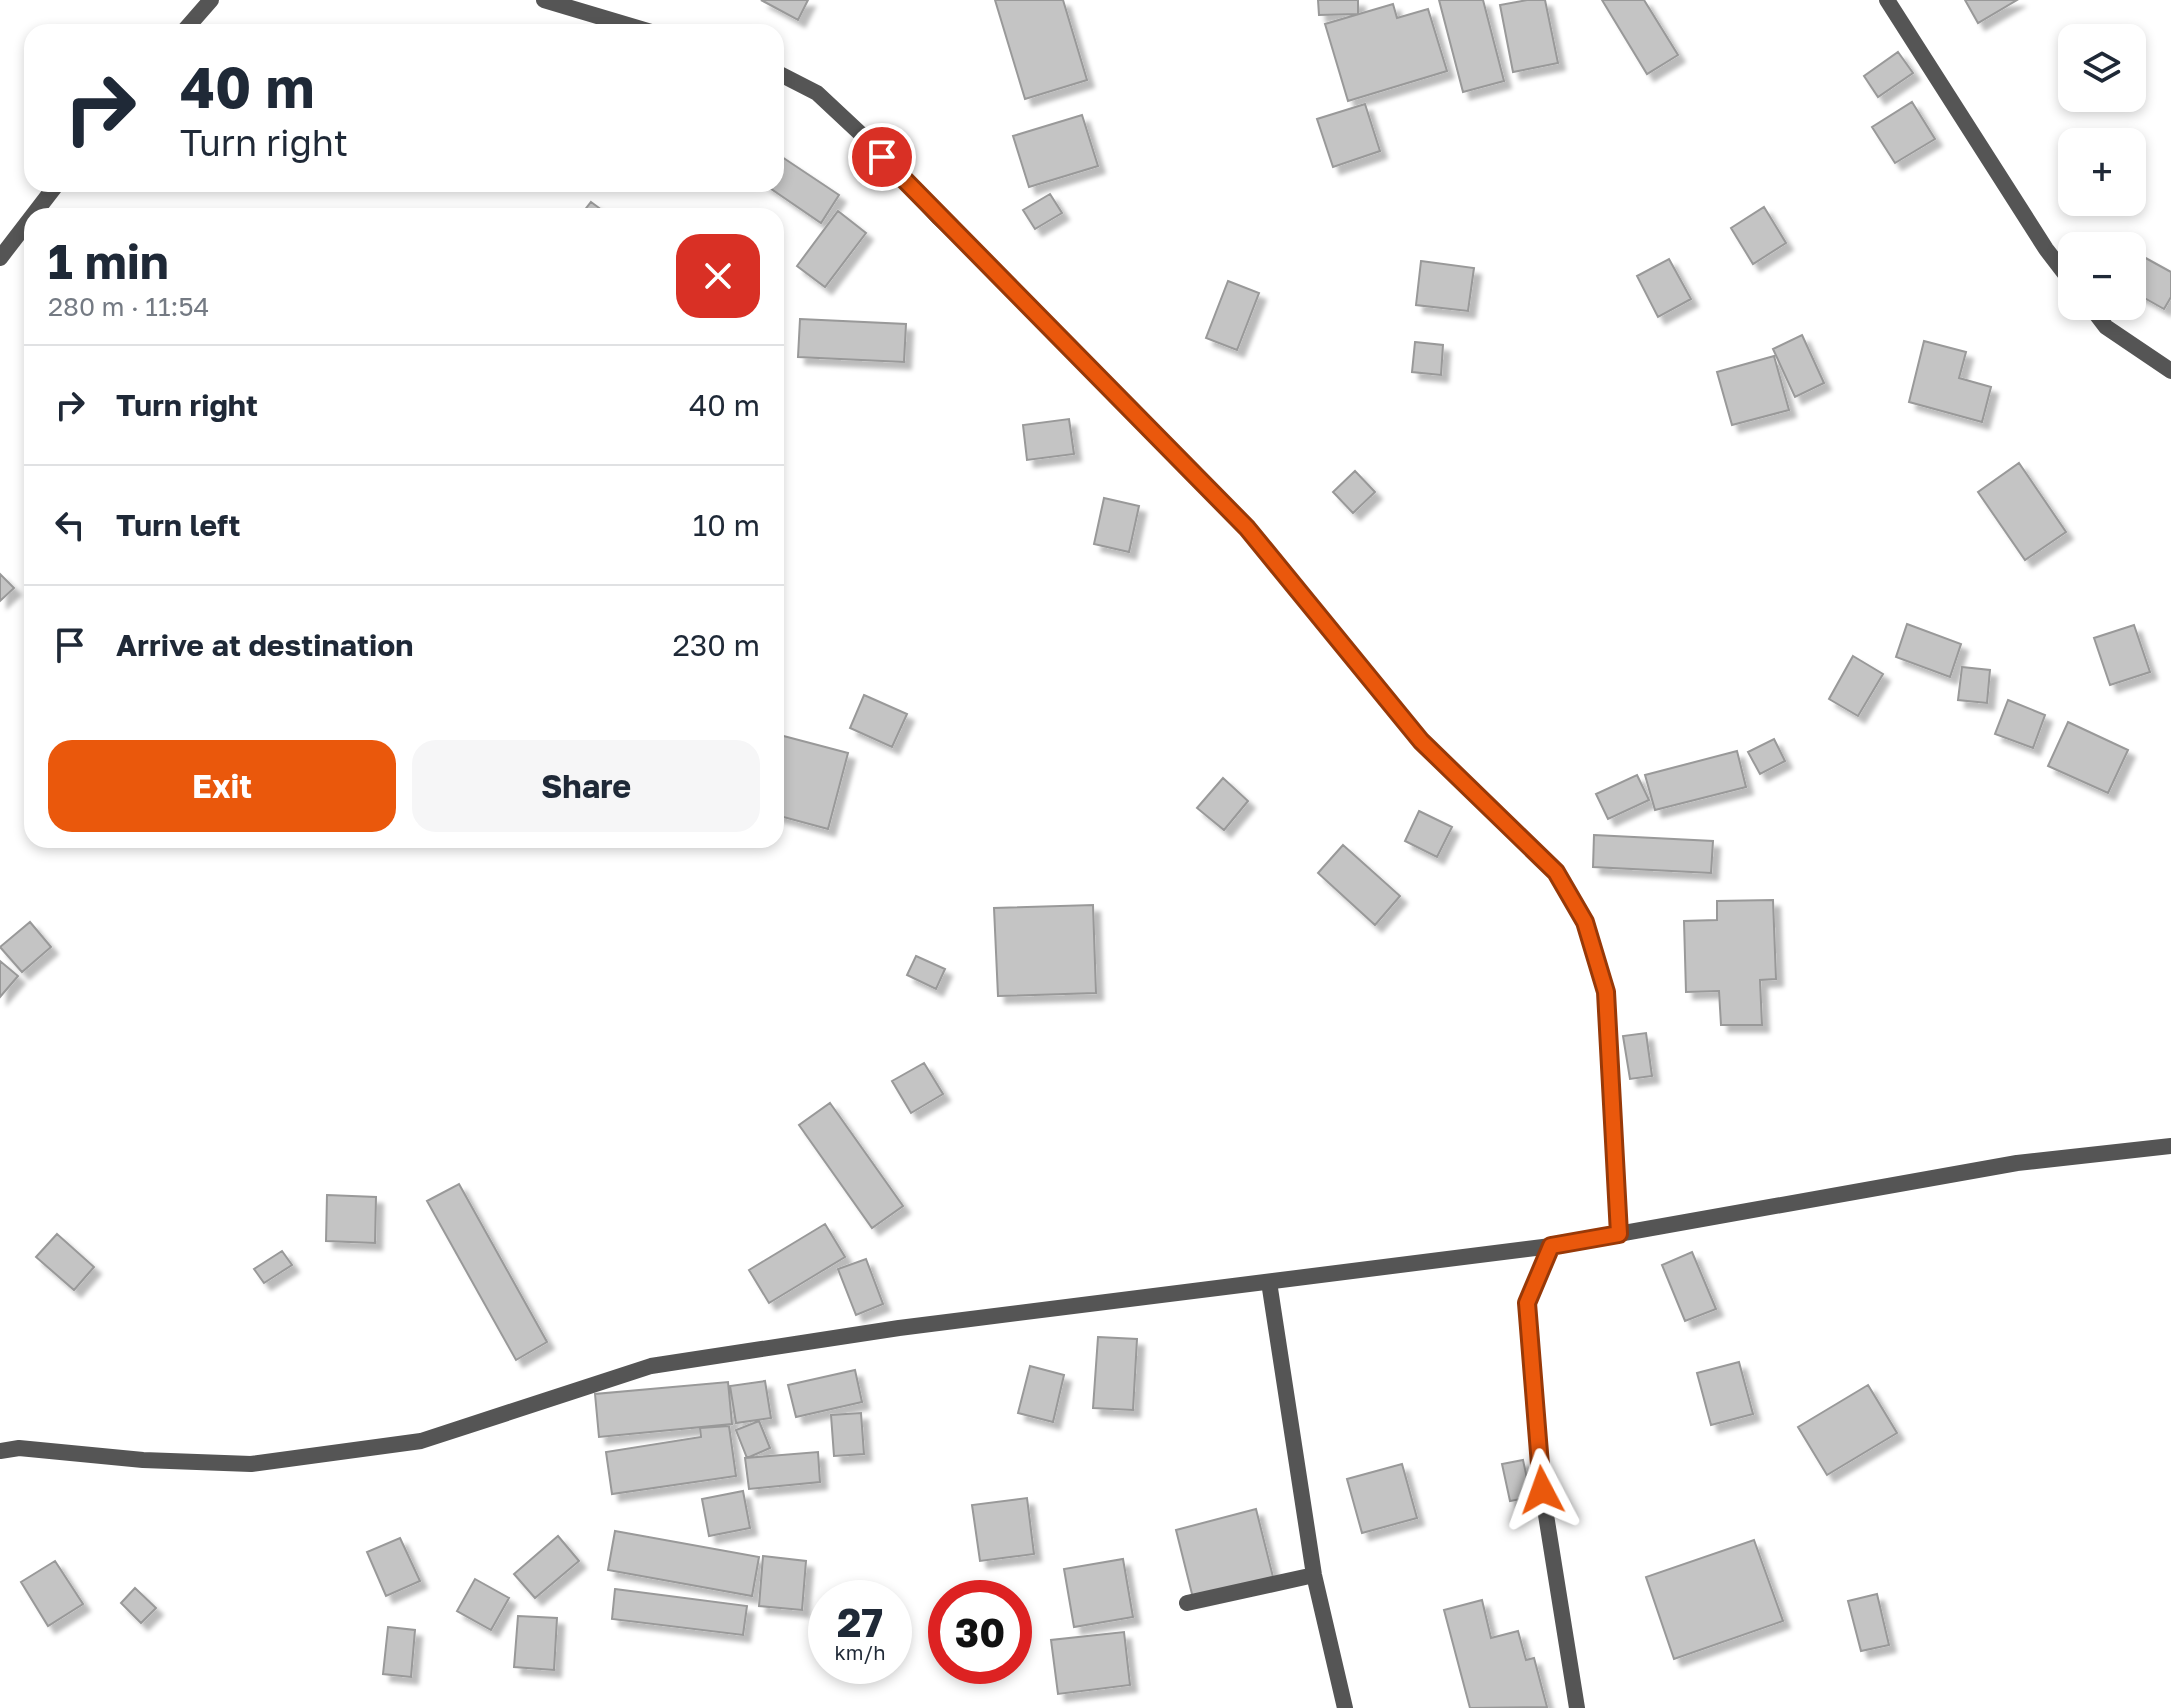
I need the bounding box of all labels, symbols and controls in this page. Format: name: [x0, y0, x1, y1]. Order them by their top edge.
map controls: [2058, 24, 2146, 320]
button: layers: [2058, 24, 2146, 112]
text: 40 m: [180, 53, 314, 120]
icon: right: [48, 56, 152, 160]
text: Turn right: [180, 121, 348, 164]
pin: [848, 123, 916, 191]
button: +: [2058, 128, 2146, 216]
icon: arrive: [860, 135, 904, 179]
text: 1 min: [48, 232, 169, 290]
button: −: [2058, 232, 2146, 320]
button: close: [676, 234, 760, 318]
text: 280 m · 11:54: [48, 291, 209, 322]
icon: right: [48, 383, 92, 427]
text: Turn right: [116, 387, 258, 423]
text: 40 m: [689, 387, 760, 423]
icon: left: [48, 503, 92, 547]
text: Turn left: [116, 507, 241, 543]
text: 10 m: [693, 507, 760, 543]
icon: arrive: [48, 623, 92, 667]
text: Arrive at destination: [116, 627, 413, 663]
text: 230 m: [672, 627, 760, 663]
button: Exit: [48, 740, 396, 832]
button: Share: [412, 740, 760, 832]
position arrow: [1500, 1448, 1584, 1532]
speed limit sign: 30: [928, 1580, 1032, 1684]
text: 27: [837, 1598, 883, 1646]
text: km/h: [835, 1640, 885, 1664]

